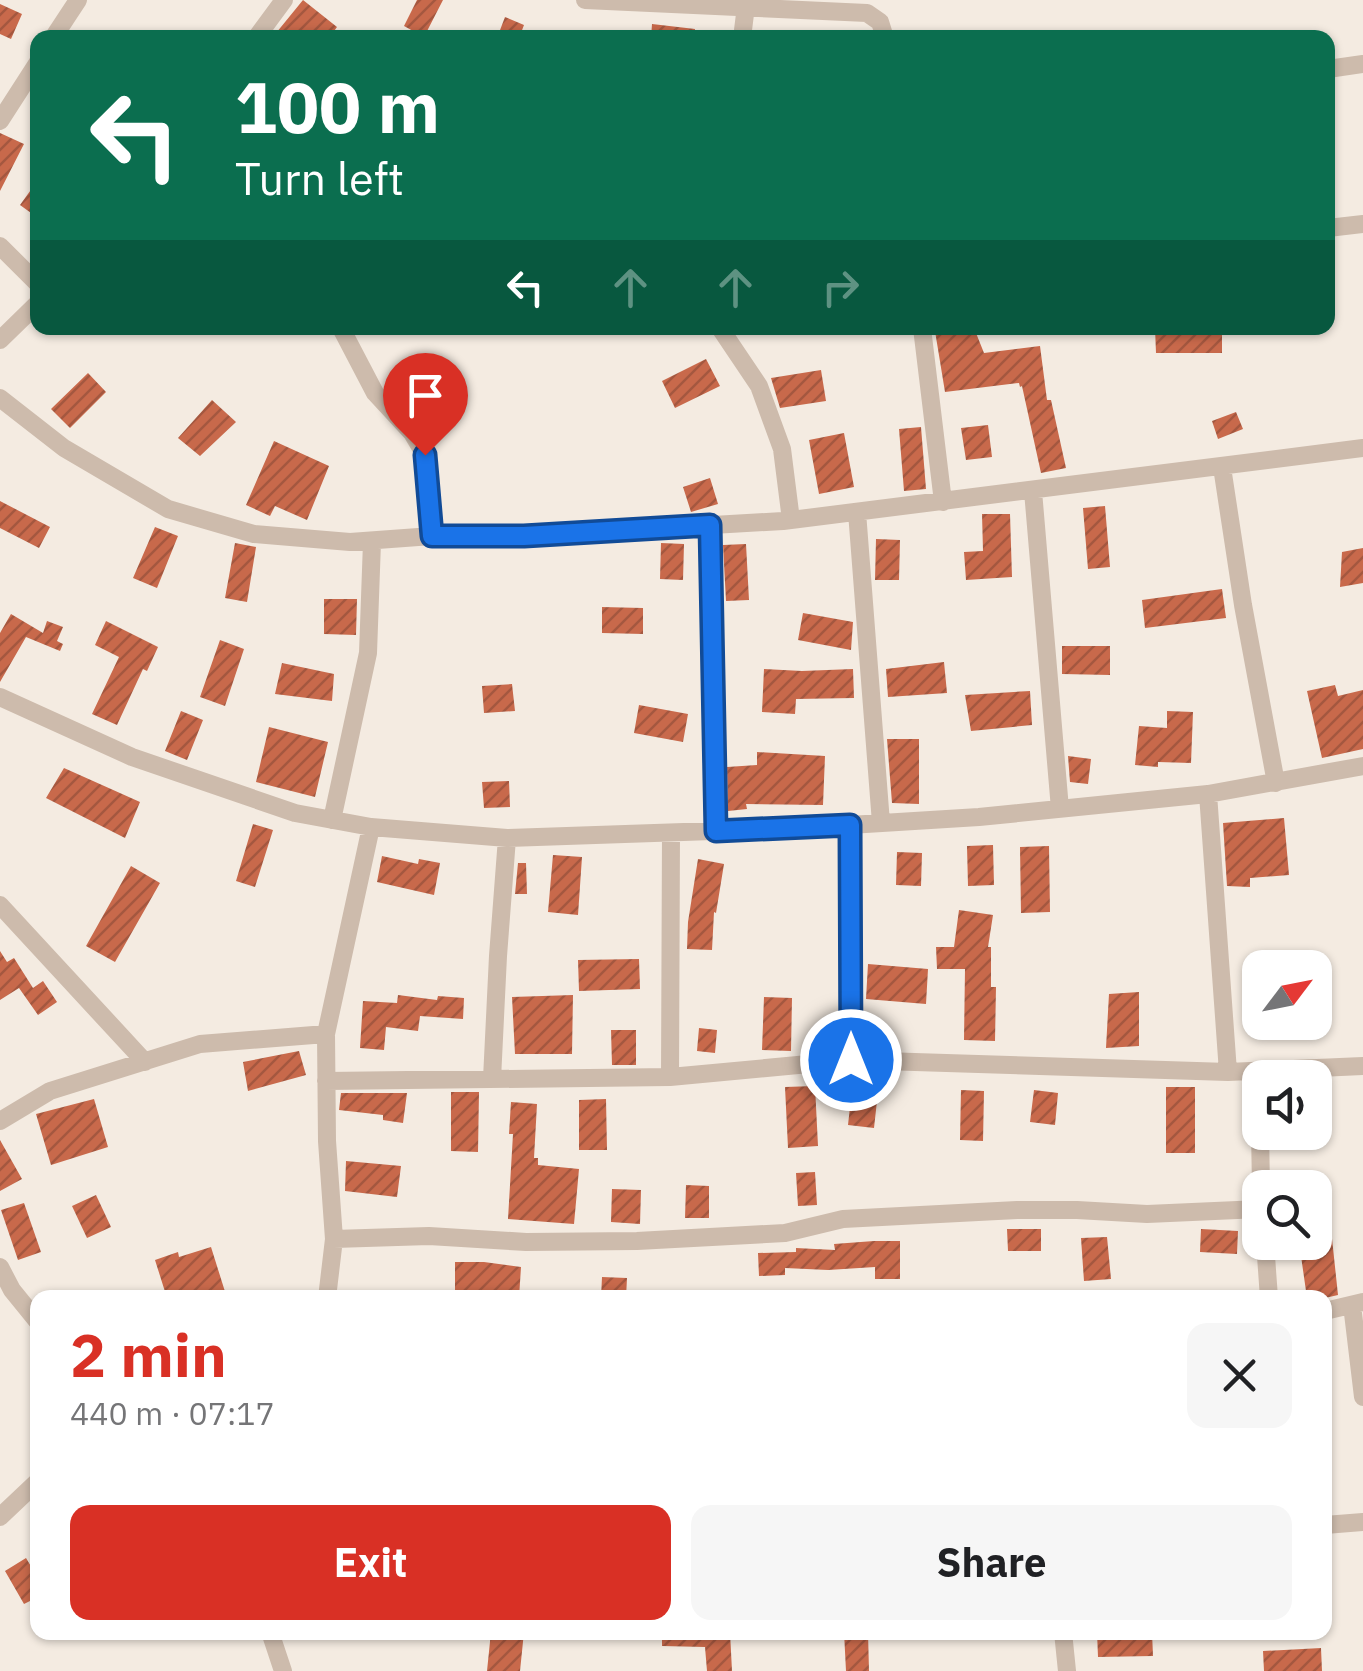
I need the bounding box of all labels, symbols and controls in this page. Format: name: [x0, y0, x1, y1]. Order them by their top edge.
text: 100 m: [235, 61, 440, 152]
icon: left: [70, 70, 200, 200]
text: Turn left: [235, 149, 404, 207]
icon: left: [498, 260, 553, 315]
icon: ahead: [603, 260, 658, 315]
icon: ahead: [708, 260, 763, 315]
icon: right: [813, 260, 868, 315]
pin: [383, 353, 468, 456]
icon: arrive: [398, 368, 453, 423]
north arrow: [1242, 950, 1332, 1040]
map controls: [1242, 950, 1332, 1260]
position arrow: [799, 1008, 903, 1112]
button: sound: [1242, 1060, 1332, 1150]
button: search: [1242, 1170, 1332, 1260]
text: 2 min: [70, 1315, 227, 1394]
button: close: [1187, 1323, 1292, 1428]
text: 440 m · 07:17: [70, 1392, 275, 1434]
button: Exit: [70, 1505, 671, 1620]
button: Share: [691, 1505, 1292, 1620]

